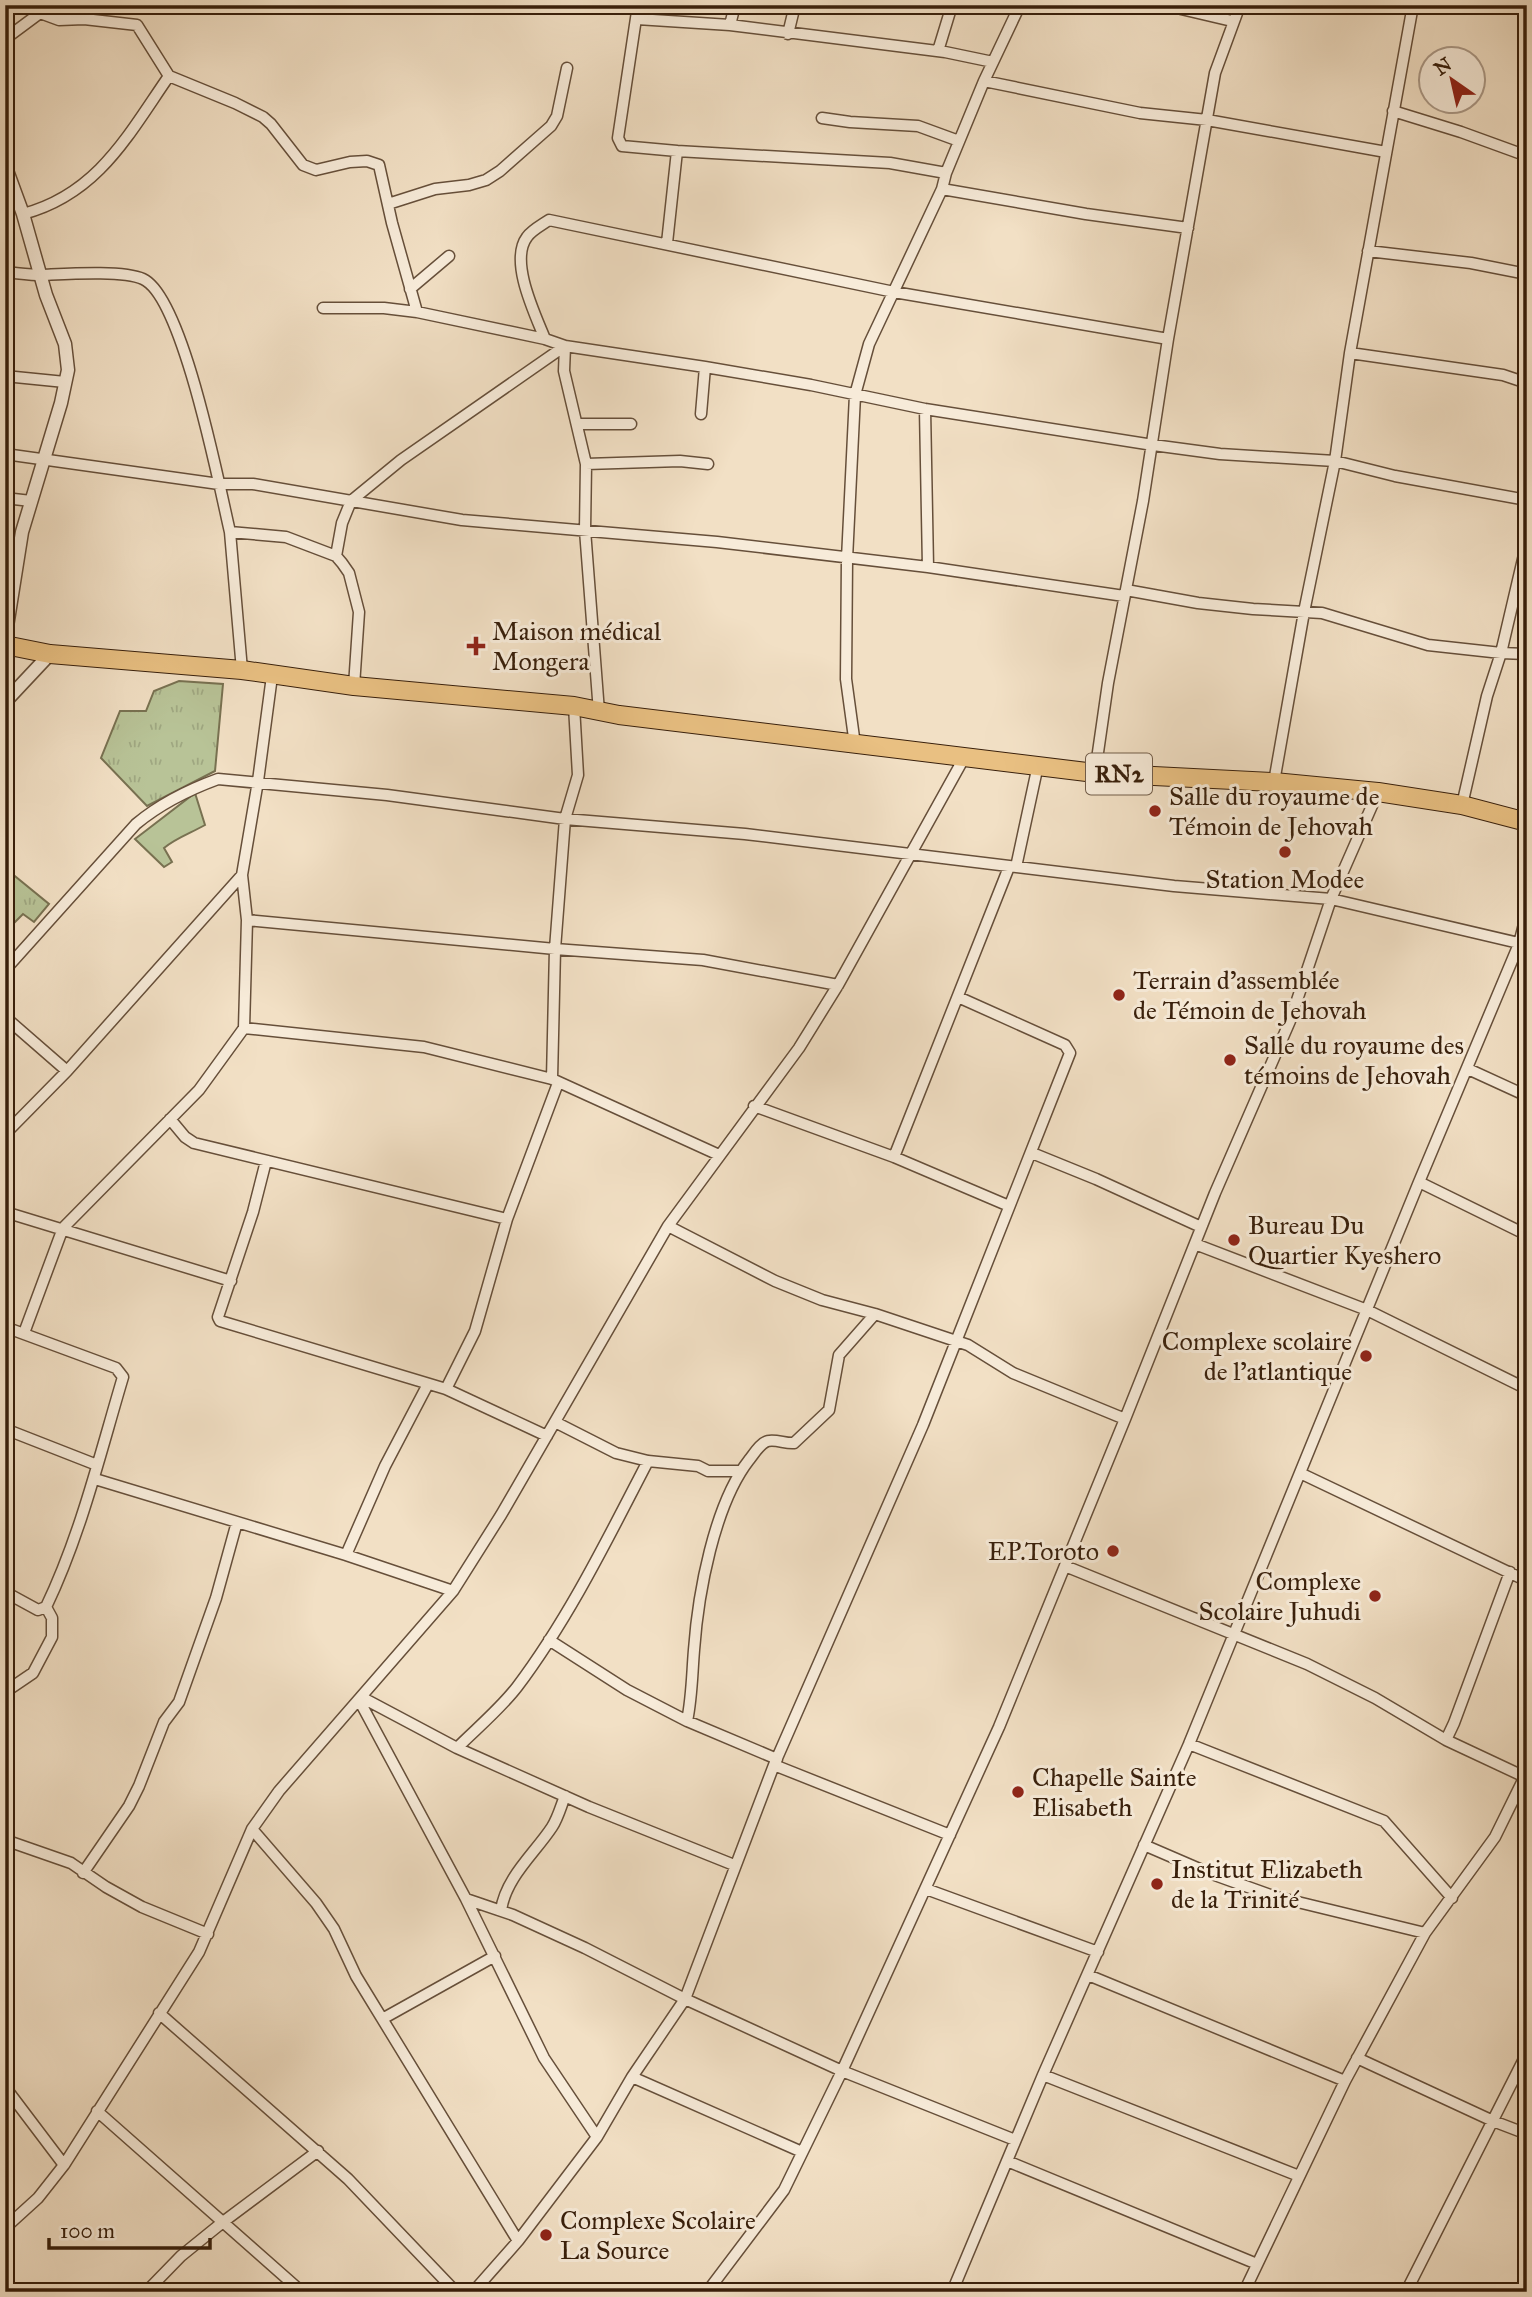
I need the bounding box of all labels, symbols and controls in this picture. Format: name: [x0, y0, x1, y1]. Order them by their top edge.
north arrow: [1416, 46, 1486, 116]
text: N: [1430, 52, 1456, 80]
place label: Maison médical Mongera: [492, 615, 661, 677]
marker: Maison médical Mongera: [466, 636, 486, 656]
road number: RN2: [1086, 754, 1152, 794]
place label: Salle du royaume de Témoin de Jehovah: [1169, 780, 1380, 842]
marker: Salle du royaume de Témoin de Jehovah: [1147, 803, 1163, 819]
marker: Station Modee: [1277, 844, 1293, 860]
place label: Station Modee: [1206, 863, 1365, 895]
place label: Terrain d'assemblée de Témoin de Jehovah: [1133, 964, 1367, 1026]
marker: Terrain d'assemblée de Témoin de Jehovah: [1111, 987, 1127, 1003]
place label: Salle du royaume des témoins de Jehovah: [1244, 1029, 1464, 1091]
marker: Salle du royaume des témoins de Jehovah: [1222, 1052, 1238, 1068]
place label: Bureau Du Quartier Kyeshero: [1248, 1209, 1441, 1271]
marker: Bureau Du Quartier Kyeshero: [1226, 1232, 1242, 1248]
place label: Complexe scolaire de l'atlantique: [1162, 1325, 1352, 1387]
marker: Complexe scolaire de l'atlantique: [1358, 1348, 1374, 1364]
place label: EP.Toroto: [988, 1535, 1099, 1567]
marker: EP.Toroto: [1105, 1543, 1121, 1559]
place label: Complexe Scolaire Juhudi: [1199, 1565, 1361, 1627]
marker: Complexe Scolaire Juhudi: [1367, 1588, 1383, 1604]
place label: Chapelle Sainte Elisabeth: [1032, 1761, 1197, 1823]
marker: Chapelle Sainte Elisabeth: [1010, 1784, 1026, 1800]
place label: Institut Elizabeth de la Trinité: [1171, 1853, 1363, 1915]
marker: Institut Elizabeth de la Trinité: [1149, 1876, 1165, 1892]
place label: Complexe Scolaire La Source: [560, 2204, 756, 2266]
scale bar: [49, 2206, 210, 2250]
text: 100 m: [60, 2218, 115, 2244]
marker: Complexe Scolaire La Source: [538, 2227, 554, 2243]

